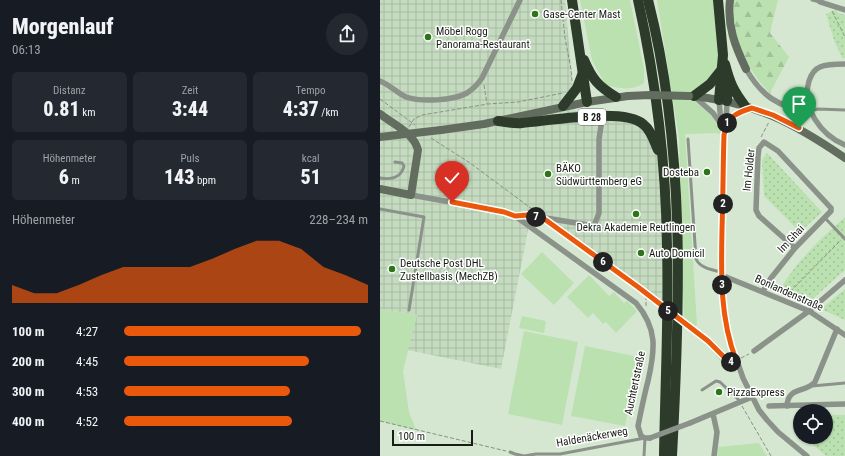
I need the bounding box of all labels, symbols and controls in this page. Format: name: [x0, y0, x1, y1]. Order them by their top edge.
place label: Gase-Center Mast: [543, 8, 621, 21]
marker: Gase-Center Mast: [530, 9, 540, 19]
button: share: [326, 13, 368, 55]
text: Morgenlauf: [12, 14, 113, 39]
place label: Möbel Rogg Panorama-Restaurant: [436, 25, 530, 51]
marker: Möbel Rogg Panorama-Restaurant: [423, 32, 433, 42]
text: 06:13: [12, 42, 41, 57]
text: Distanz: [53, 84, 86, 97]
text: Zeit: [182, 84, 198, 97]
text: Tempo: [296, 84, 325, 97]
pin: [782, 87, 816, 128]
icon: arrive: [788, 93, 810, 115]
text: 0.81: [43, 97, 80, 121]
text: 3:44: [172, 97, 208, 121]
text: 4:37: [283, 97, 319, 121]
text: km: [80, 106, 95, 119]
text: /km: [319, 106, 339, 119]
road number: B 28: [578, 109, 606, 125]
pin: 1: [717, 113, 737, 133]
text: 1: [724, 116, 730, 129]
street label: Im Holder: [740, 148, 758, 192]
text: Höhenmeter: [43, 152, 96, 165]
text: Puls: [181, 152, 199, 165]
text: kcal: [302, 152, 320, 165]
pin: [435, 161, 469, 202]
place label: BÄKO Südwürttemberg eG: [556, 162, 642, 188]
text: 6: [59, 165, 69, 189]
text: 143: [164, 165, 194, 189]
text: 51: [300, 165, 321, 189]
place label: Dosteba: [663, 166, 699, 179]
icon: check: [441, 167, 463, 189]
marker: Dosteba: [702, 167, 712, 177]
marker: BÄKO Südwürttemberg eG: [543, 169, 553, 179]
text: m: [69, 174, 80, 187]
text: bpm: [194, 174, 216, 187]
pin: 2: [713, 194, 733, 214]
text: 2: [720, 197, 726, 210]
pin: 7: [526, 207, 546, 227]
marker: Dekra Akademie Reutlingen: [631, 209, 641, 219]
text: 7: [533, 210, 539, 223]
text: Höhenmeter: [12, 212, 75, 227]
text: 228–234 m: [309, 212, 368, 227]
place label: Dekra Akademie Reutlingen: [577, 221, 695, 234]
street label: Im Ghai: [775, 222, 807, 256]
place label: Auto Domicil: [649, 247, 705, 260]
marker: Auto Domicil: [636, 248, 646, 258]
pin: 6: [593, 252, 613, 272]
text: 6: [600, 255, 606, 268]
place label: Deutsche Post DHL Zustellbasis (MechZB): [400, 257, 498, 283]
marker: Deutsche Post DHL Zustellbasis (MechZB): [387, 264, 397, 274]
street label: Bonlandenstraße: [753, 272, 825, 314]
pin: 3: [712, 275, 732, 295]
text: 3: [719, 278, 725, 291]
pin: 5: [658, 301, 678, 321]
text: 5: [665, 304, 671, 317]
text: 100 m: [12, 324, 44, 339]
text: 4:27: [76, 324, 98, 339]
street label: Auchtertstraße: [622, 350, 648, 416]
pin: 4: [721, 352, 741, 372]
text: 200 m: [12, 354, 44, 369]
text: 4:45: [76, 354, 98, 369]
text: 4: [728, 355, 734, 368]
text: 300 m: [12, 384, 44, 399]
text: 4:53: [76, 384, 98, 399]
place label: PizzaExpress: [727, 386, 785, 399]
marker: PizzaExpress: [714, 387, 724, 397]
map controls: [793, 404, 833, 444]
button: locate: [793, 404, 833, 444]
text: 400 m: [12, 414, 44, 429]
text: 4:52: [76, 414, 98, 429]
street label: Haldenäckerweg: [555, 424, 629, 450]
scale bar: [392, 428, 473, 447]
text: 100 m: [398, 430, 425, 443]

